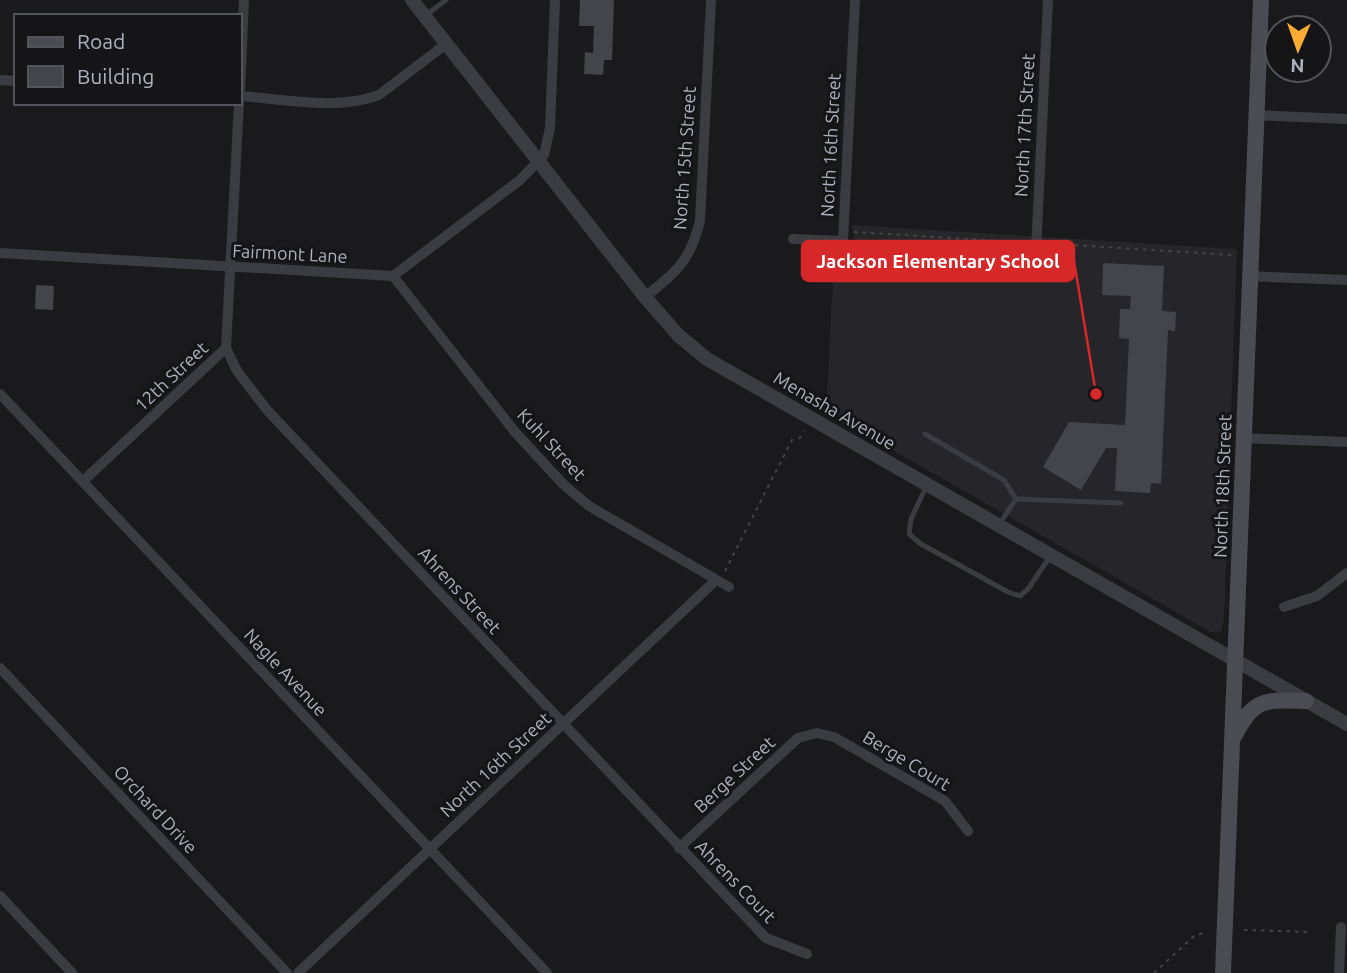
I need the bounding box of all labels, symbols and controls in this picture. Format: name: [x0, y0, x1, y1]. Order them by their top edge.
legend: [14, 14, 242, 105]
north arrow: [1263, 14, 1333, 84]
text: Road: [77, 29, 125, 53]
street label: North 17th Street: [1010, 53, 1038, 197]
text: N: [1290, 55, 1305, 77]
text: Building: [77, 64, 154, 88]
street label: North 16th Street: [816, 73, 844, 217]
street label: North 15th Street: [669, 86, 699, 230]
street label: Fairmont Lane: [232, 240, 348, 266]
callout: Jackson Elementary School: [802, 241, 1074, 281]
text: Jackson Elementary School: [816, 250, 1060, 272]
street label: 12th Street: [131, 337, 211, 415]
street label: Menasha Avenue: [771, 367, 899, 453]
street label: Kuhl Street: [514, 404, 590, 484]
street label: North 18th Street: [1209, 414, 1235, 558]
street label: Ahrens Street: [415, 543, 505, 637]
street label: Nagle Avenue: [241, 624, 331, 720]
street label: North 16th Street: [436, 708, 554, 820]
street label: Berge Court: [860, 726, 954, 794]
street label: Berge Street: [690, 732, 778, 816]
street label: Orchard Drive: [110, 761, 202, 857]
street label: Ahrens Court: [692, 836, 780, 926]

